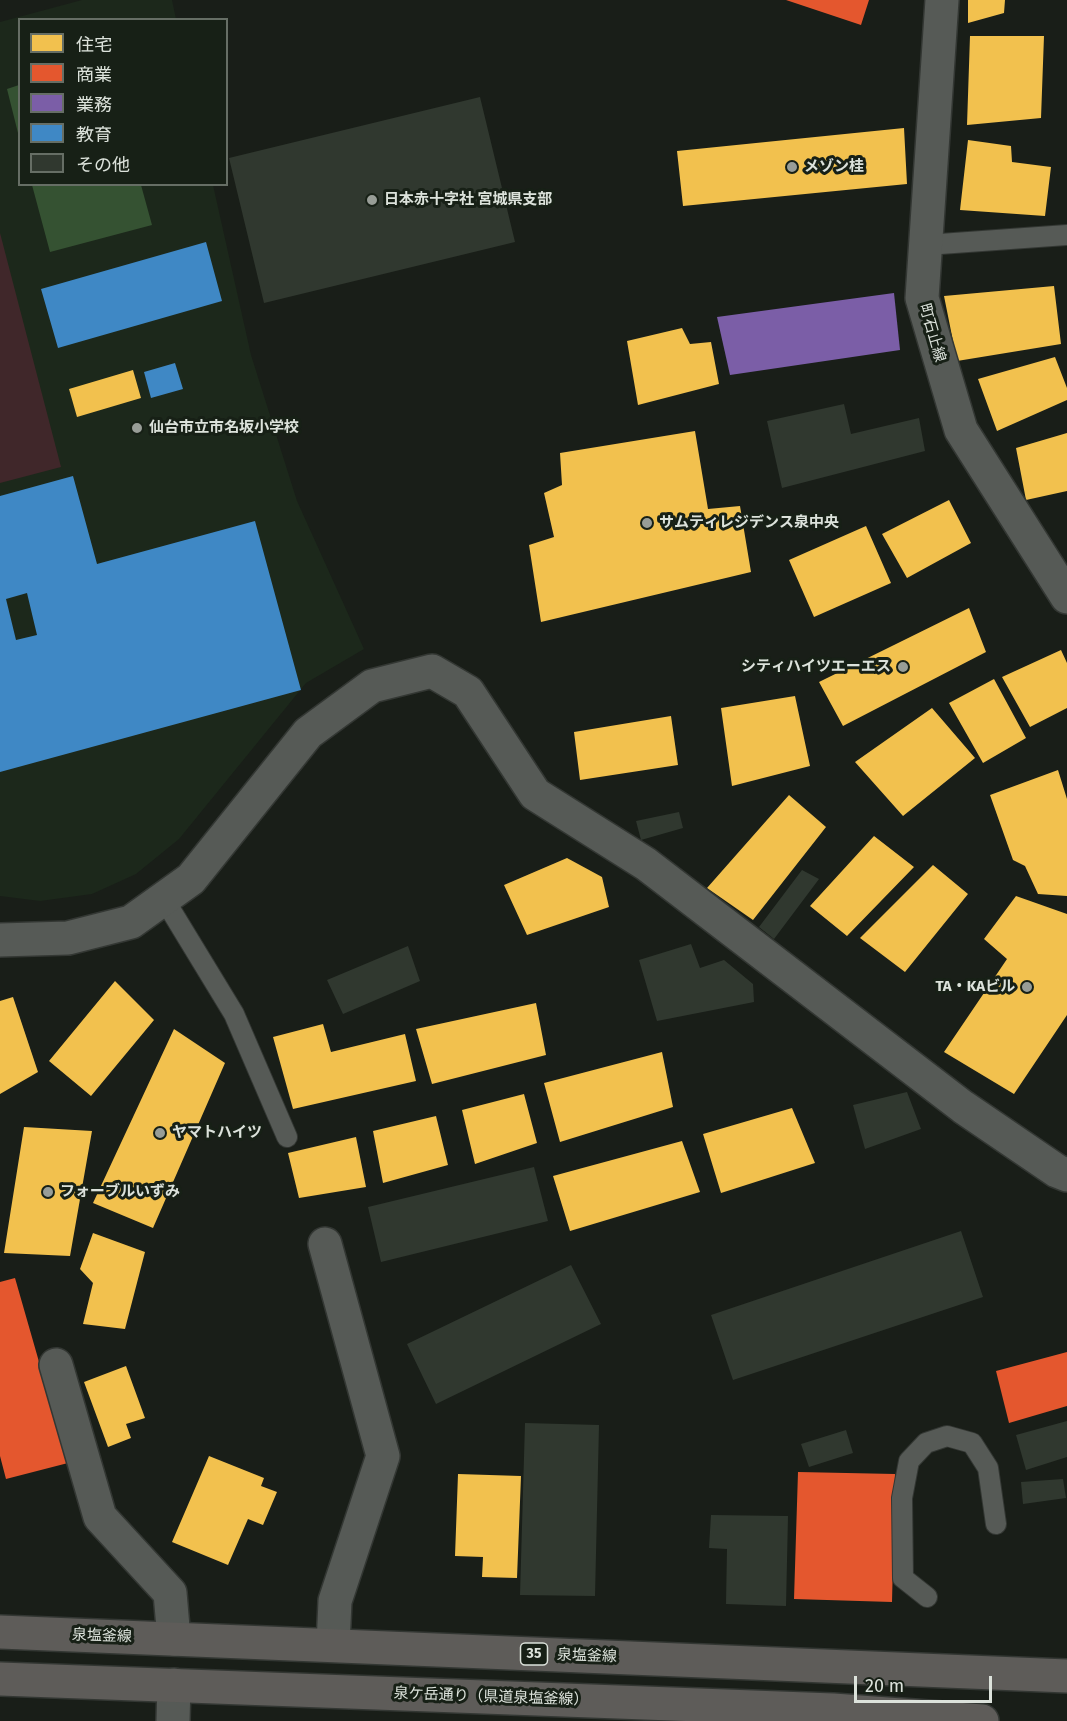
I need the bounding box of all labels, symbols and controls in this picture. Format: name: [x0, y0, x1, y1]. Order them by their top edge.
legend: [18, 18, 228, 186]
text: 住宅: [76, 34, 112, 56]
text: 商業: [76, 64, 112, 86]
text: 業務: [76, 94, 112, 116]
text: 教育: [76, 124, 112, 146]
text: その他: [76, 154, 130, 176]
place label: メゾン桂: [804, 158, 864, 176]
marker: メゾン桂: [785, 160, 799, 174]
place label: 日本赤十字社 宮城県支部: [384, 191, 553, 209]
marker: 日本赤十字社 宮城県支部: [365, 193, 379, 207]
street label: 町石止線: [915, 302, 949, 364]
place label: 仙台市立市名坂小学校: [149, 419, 299, 437]
marker: 仙台市立市名坂小学校: [130, 421, 144, 435]
place label: サムティレジデンス泉中央: [659, 514, 839, 532]
marker: サムティレジデンス泉中央: [640, 516, 654, 530]
place label: シティハイツエーエス: [741, 658, 891, 676]
marker: シティハイツエーエス: [896, 660, 910, 674]
place label: TA・KAビル: [935, 978, 1015, 996]
marker: TA・KAビル: [1020, 980, 1034, 994]
place label: ヤマトハイツ: [172, 1124, 262, 1142]
marker: ヤマトハイツ: [153, 1126, 167, 1140]
place label: フォーブルいずみ: [60, 1183, 180, 1201]
marker: フォーブルいずみ: [41, 1185, 55, 1199]
street label: 泉塩釜線: [72, 1626, 132, 1646]
road number: 35: [520, 1643, 548, 1665]
street label: 泉塩釜線: [557, 1646, 617, 1666]
scale bar: [857, 1664, 995, 1702]
text: 20 m: [865, 1675, 904, 1697]
street label: 泉ケ岳通り（県道泉塩釜線）: [393, 1685, 589, 1709]

